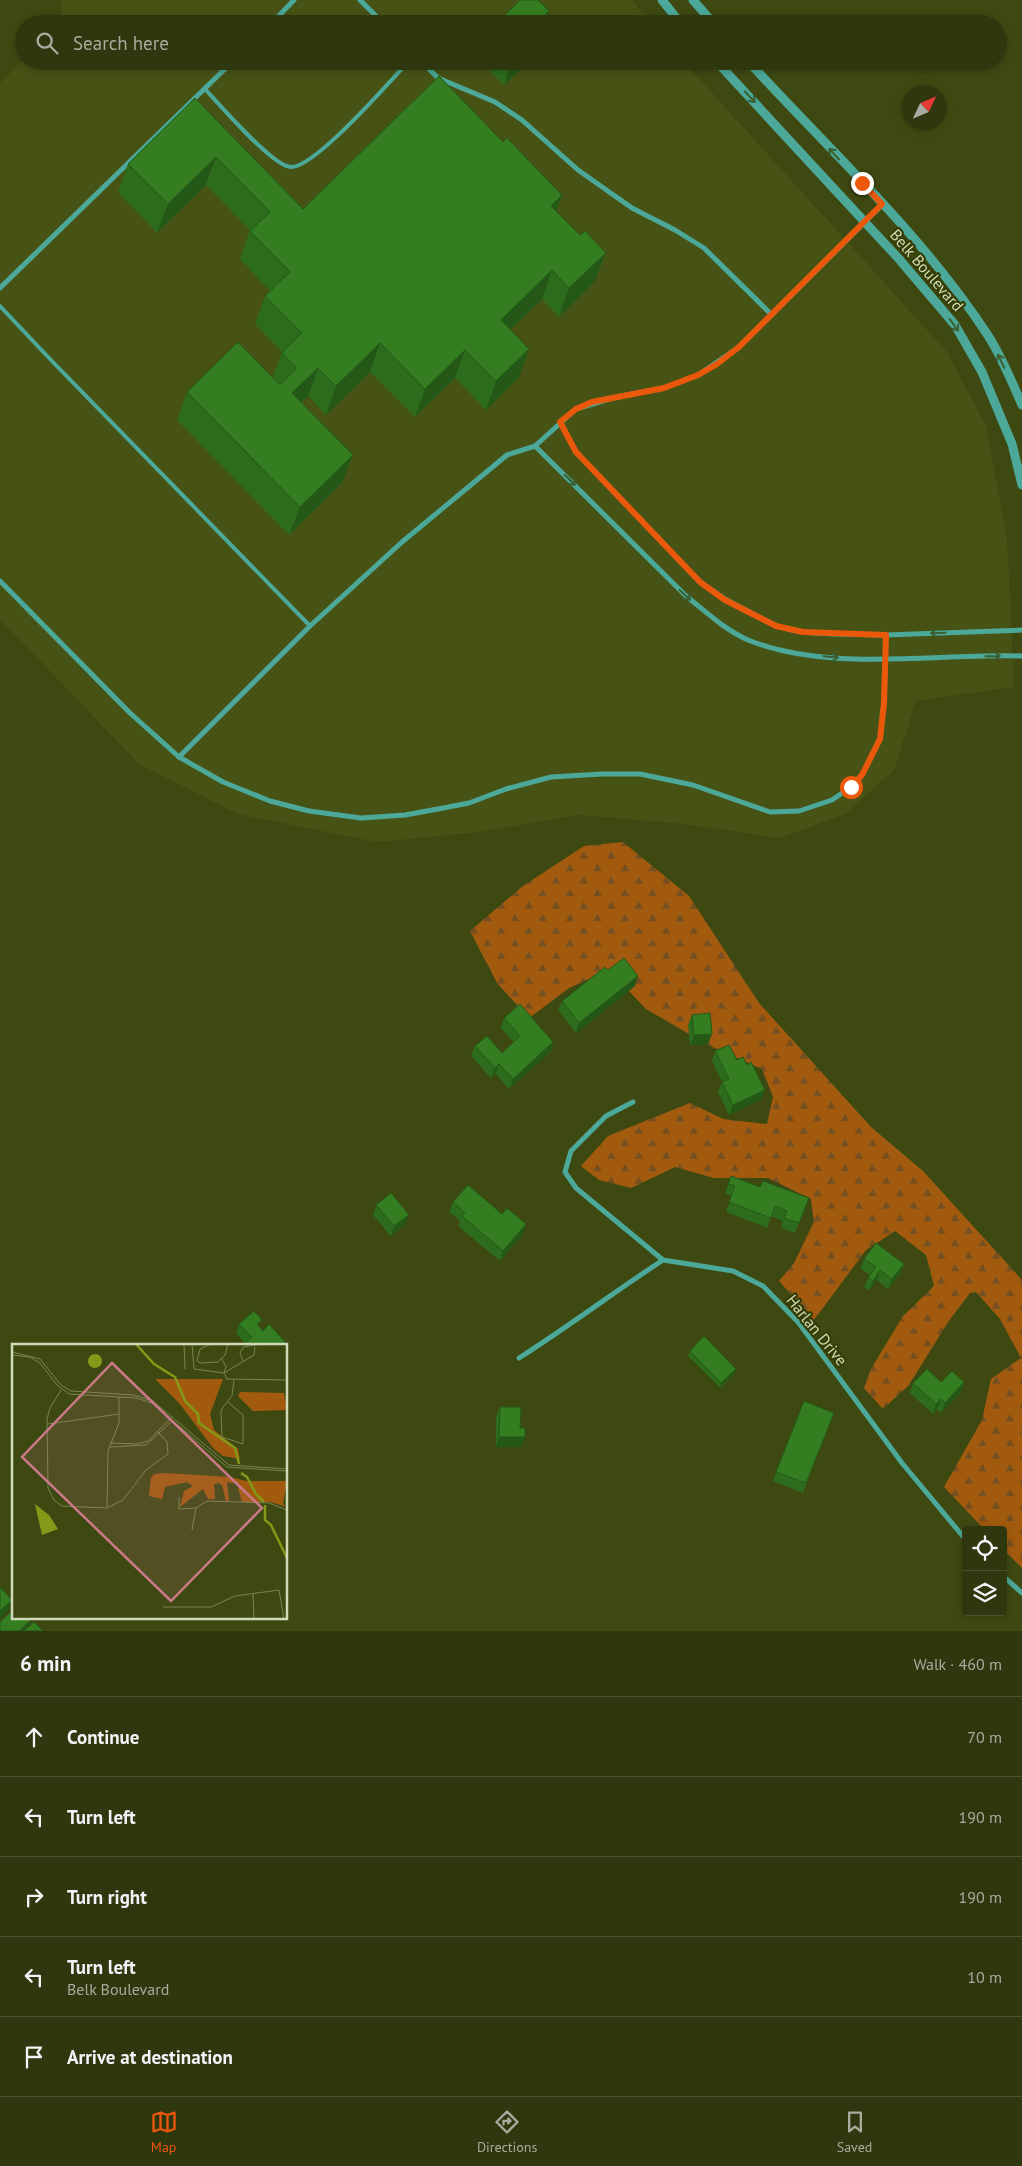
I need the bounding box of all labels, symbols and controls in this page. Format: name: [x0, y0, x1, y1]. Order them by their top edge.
search box: [15, 15, 1007, 70]
icon: search: [33, 29, 61, 57]
text: Search here: [73, 31, 169, 55]
north arrow: [902, 85, 947, 130]
one-way arrow: [744, 90, 756, 103]
one-way arrow: [828, 147, 840, 160]
route end: [851, 172, 874, 195]
street label: Belk Boulevard: [886, 225, 968, 315]
one-way arrow: [949, 318, 959, 332]
one-way arrow: [996, 354, 1006, 369]
one-way arrow: [564, 474, 576, 486]
one-way arrow: [679, 589, 691, 601]
one-way arrow: [931, 628, 947, 638]
one-way arrow: [985, 651, 1001, 661]
one-way arrow: [823, 652, 839, 661]
route start: [840, 776, 863, 799]
street label: Harlan Drive: [782, 1290, 852, 1370]
inset map: [12, 1344, 288, 1618]
map controls: [962, 1526, 1007, 1616]
button: locate: [962, 1526, 1007, 1571]
button: layers: [962, 1571, 1007, 1616]
text: 6 min: [20, 1650, 71, 1677]
text: Walk · 460 m: [913, 1654, 1002, 1674]
icon: ahead: [20, 1723, 48, 1751]
text: Continue: [67, 1725, 139, 1749]
text: 70 m: [967, 1727, 1002, 1747]
icon: left: [20, 1803, 48, 1831]
text: Turn left: [67, 1805, 136, 1829]
text: 190 m: [959, 1807, 1002, 1827]
icon: right: [20, 1883, 48, 1911]
text: Turn right: [67, 1885, 147, 1909]
text: 190 m: [959, 1887, 1002, 1907]
text: Turn left: [67, 1955, 136, 1979]
icon: left: [20, 1963, 48, 1991]
text: 10 m: [967, 1967, 1002, 1987]
text: Belk Boulevard: [67, 1979, 169, 1999]
icon: arrive: [20, 2043, 48, 2071]
text: Arrive at destination: [67, 2045, 233, 2069]
tab: Map: [150, 2108, 178, 2156]
tab: Directions: [477, 2108, 537, 2156]
tab: Saved: [837, 2108, 872, 2156]

